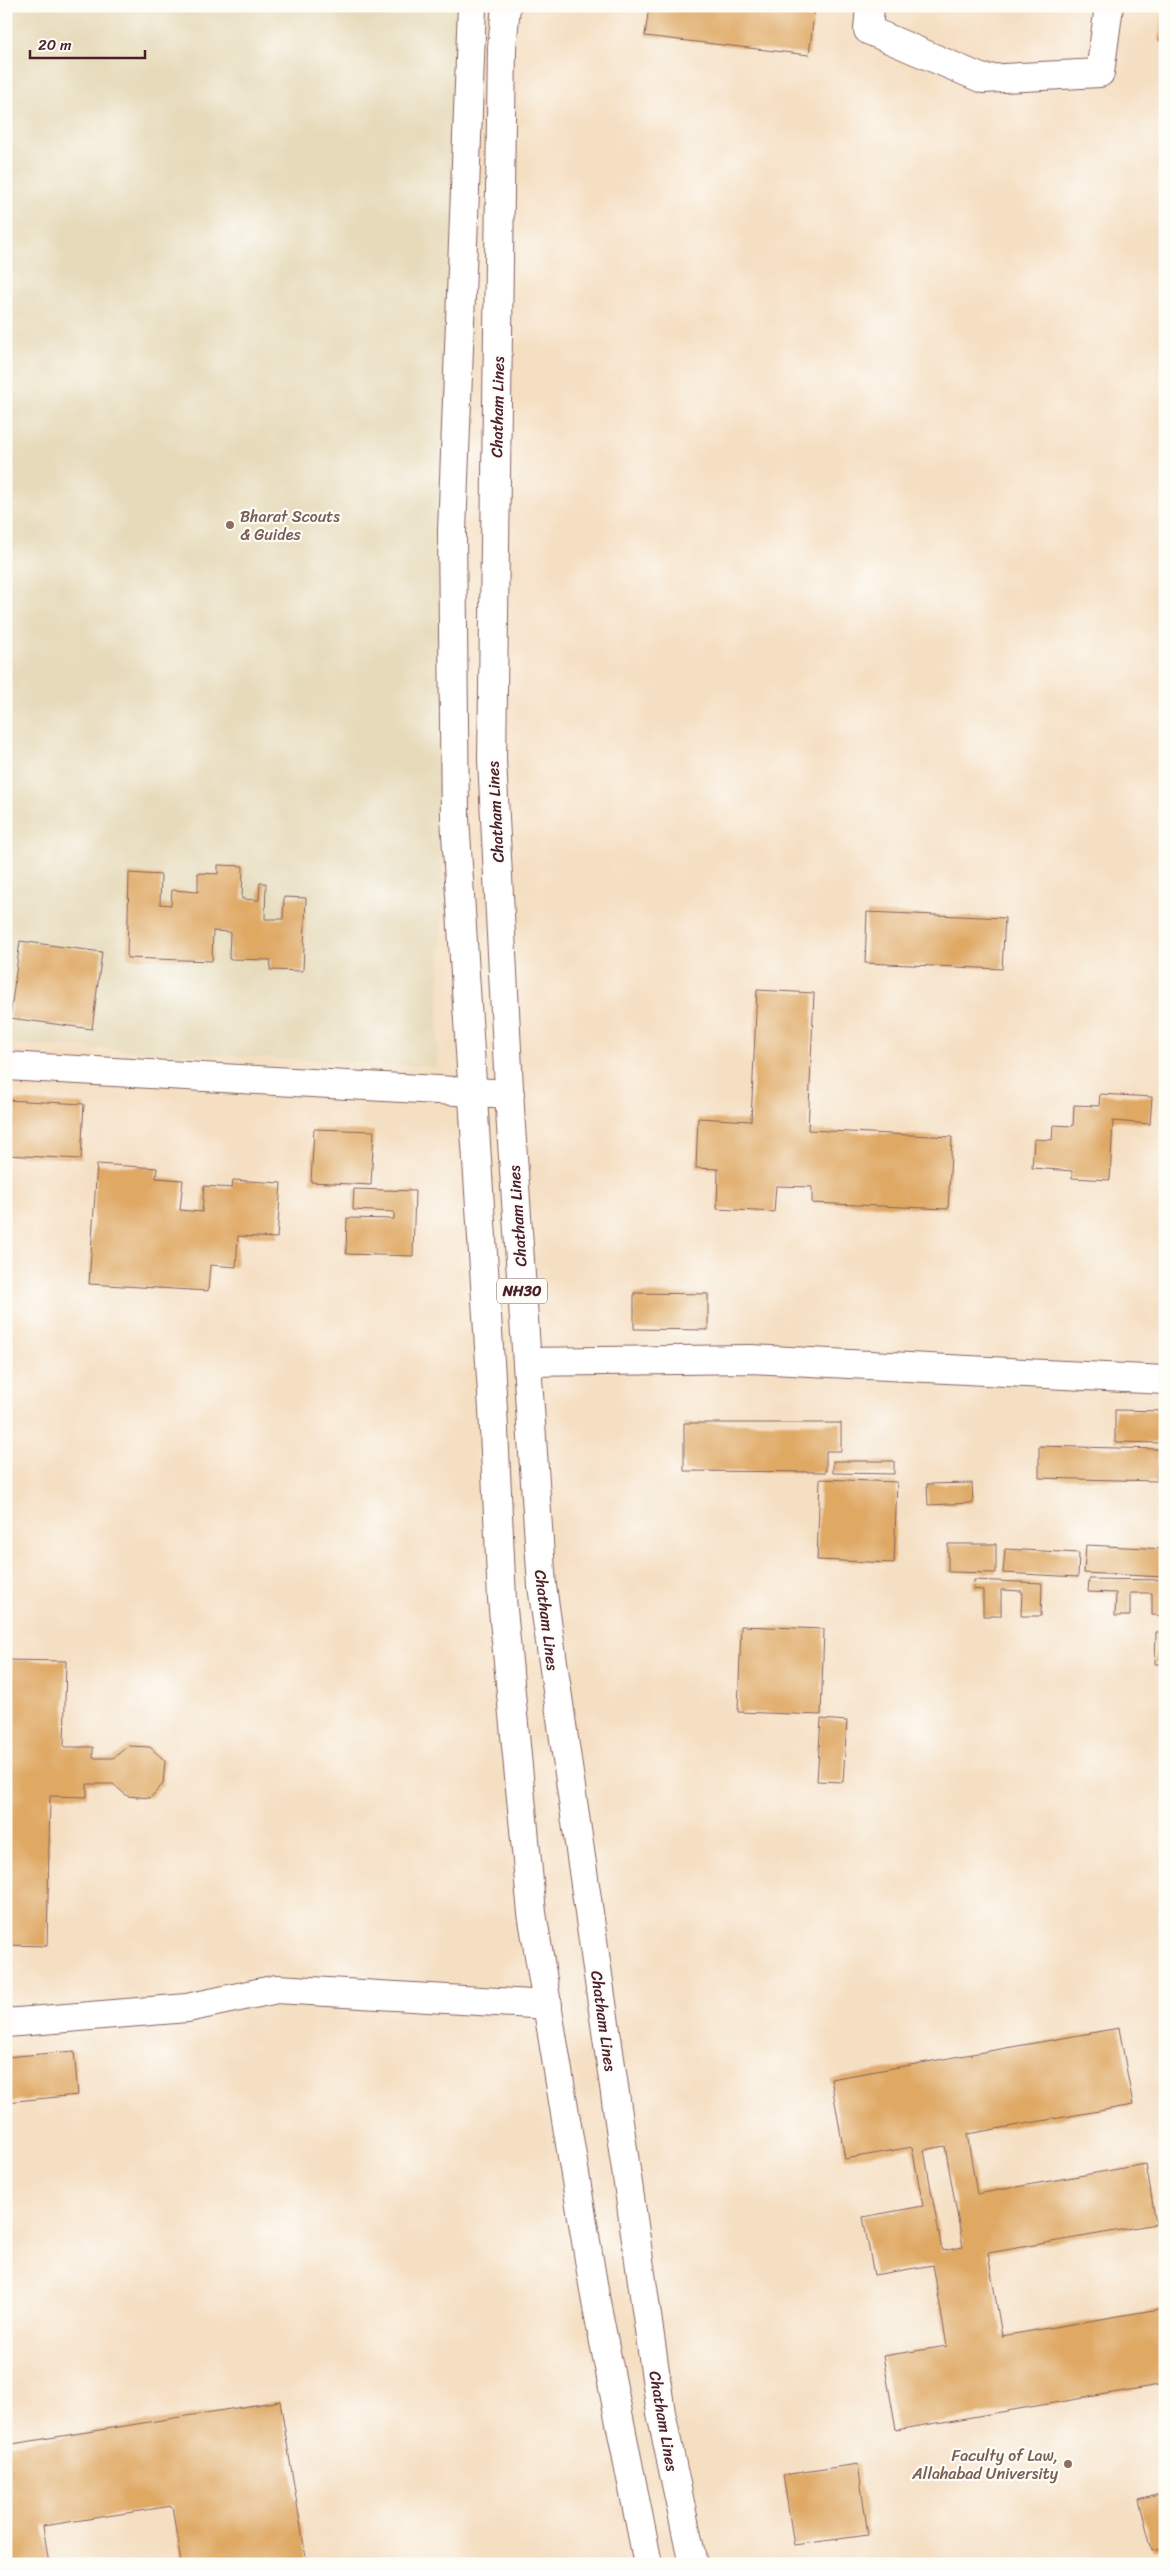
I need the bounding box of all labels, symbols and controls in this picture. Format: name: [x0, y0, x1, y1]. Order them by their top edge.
scale bar: [30, 28, 145, 60]
text: 20 m: [38, 32, 72, 58]
street label: Chatham Lines: [482, 356, 513, 458]
place label: Bharat Scouts & Guides: [240, 502, 340, 549]
marker: Bharat Scouts & Guides: [224, 519, 236, 531]
street label: Chatham Lines: [478, 760, 513, 863]
street label: Chatham Lines: [499, 1164, 536, 1268]
road number: NH30: [497, 1278, 547, 1304]
street label: Chatham Lines: [526, 1568, 567, 1673]
street label: Chatham Lines: [582, 1969, 625, 2074]
street label: Chatham Lines: [640, 2369, 687, 2474]
place label: Faculty of Law, Allahabad University: [911, 2441, 1059, 2488]
marker: Faculty of Law, Allahabad University: [1062, 2458, 1074, 2470]

